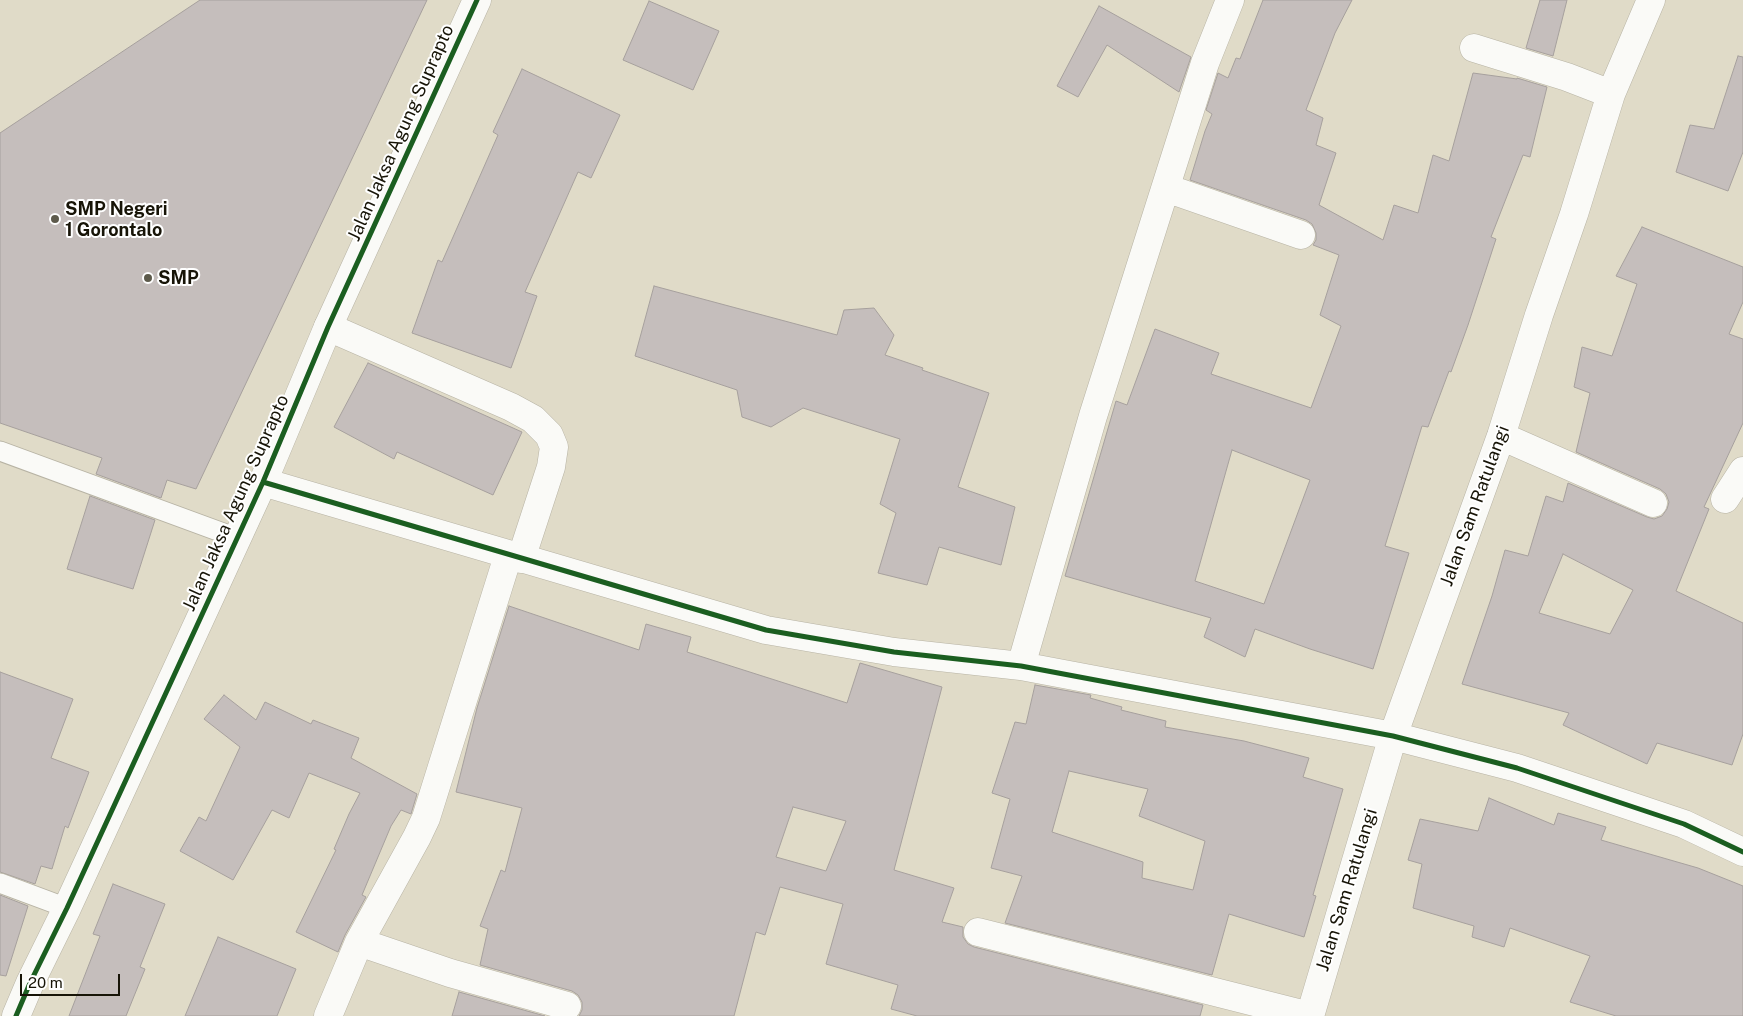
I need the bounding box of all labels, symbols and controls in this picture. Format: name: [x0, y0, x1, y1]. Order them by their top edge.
street label: Jalan Jaksa Agung Suprapto: [343, 21, 459, 245]
place label: SMP Negeri 1 Gorontalo: [65, 198, 168, 240]
marker: SMP Negeri 1 Gorontalo: [49, 213, 61, 225]
place label: SMP: [158, 267, 199, 289]
marker: SMP: [142, 272, 154, 284]
street label: Jalan Jaksa Agung Suprapto: [178, 391, 294, 615]
street label: Jalan Sam Ratulangi: [1436, 423, 1514, 589]
street label: Jalan Sam Ratulangi: [1312, 806, 1382, 974]
scale bar: [22, 964, 122, 996]
text: 20 m: [28, 974, 63, 991]

